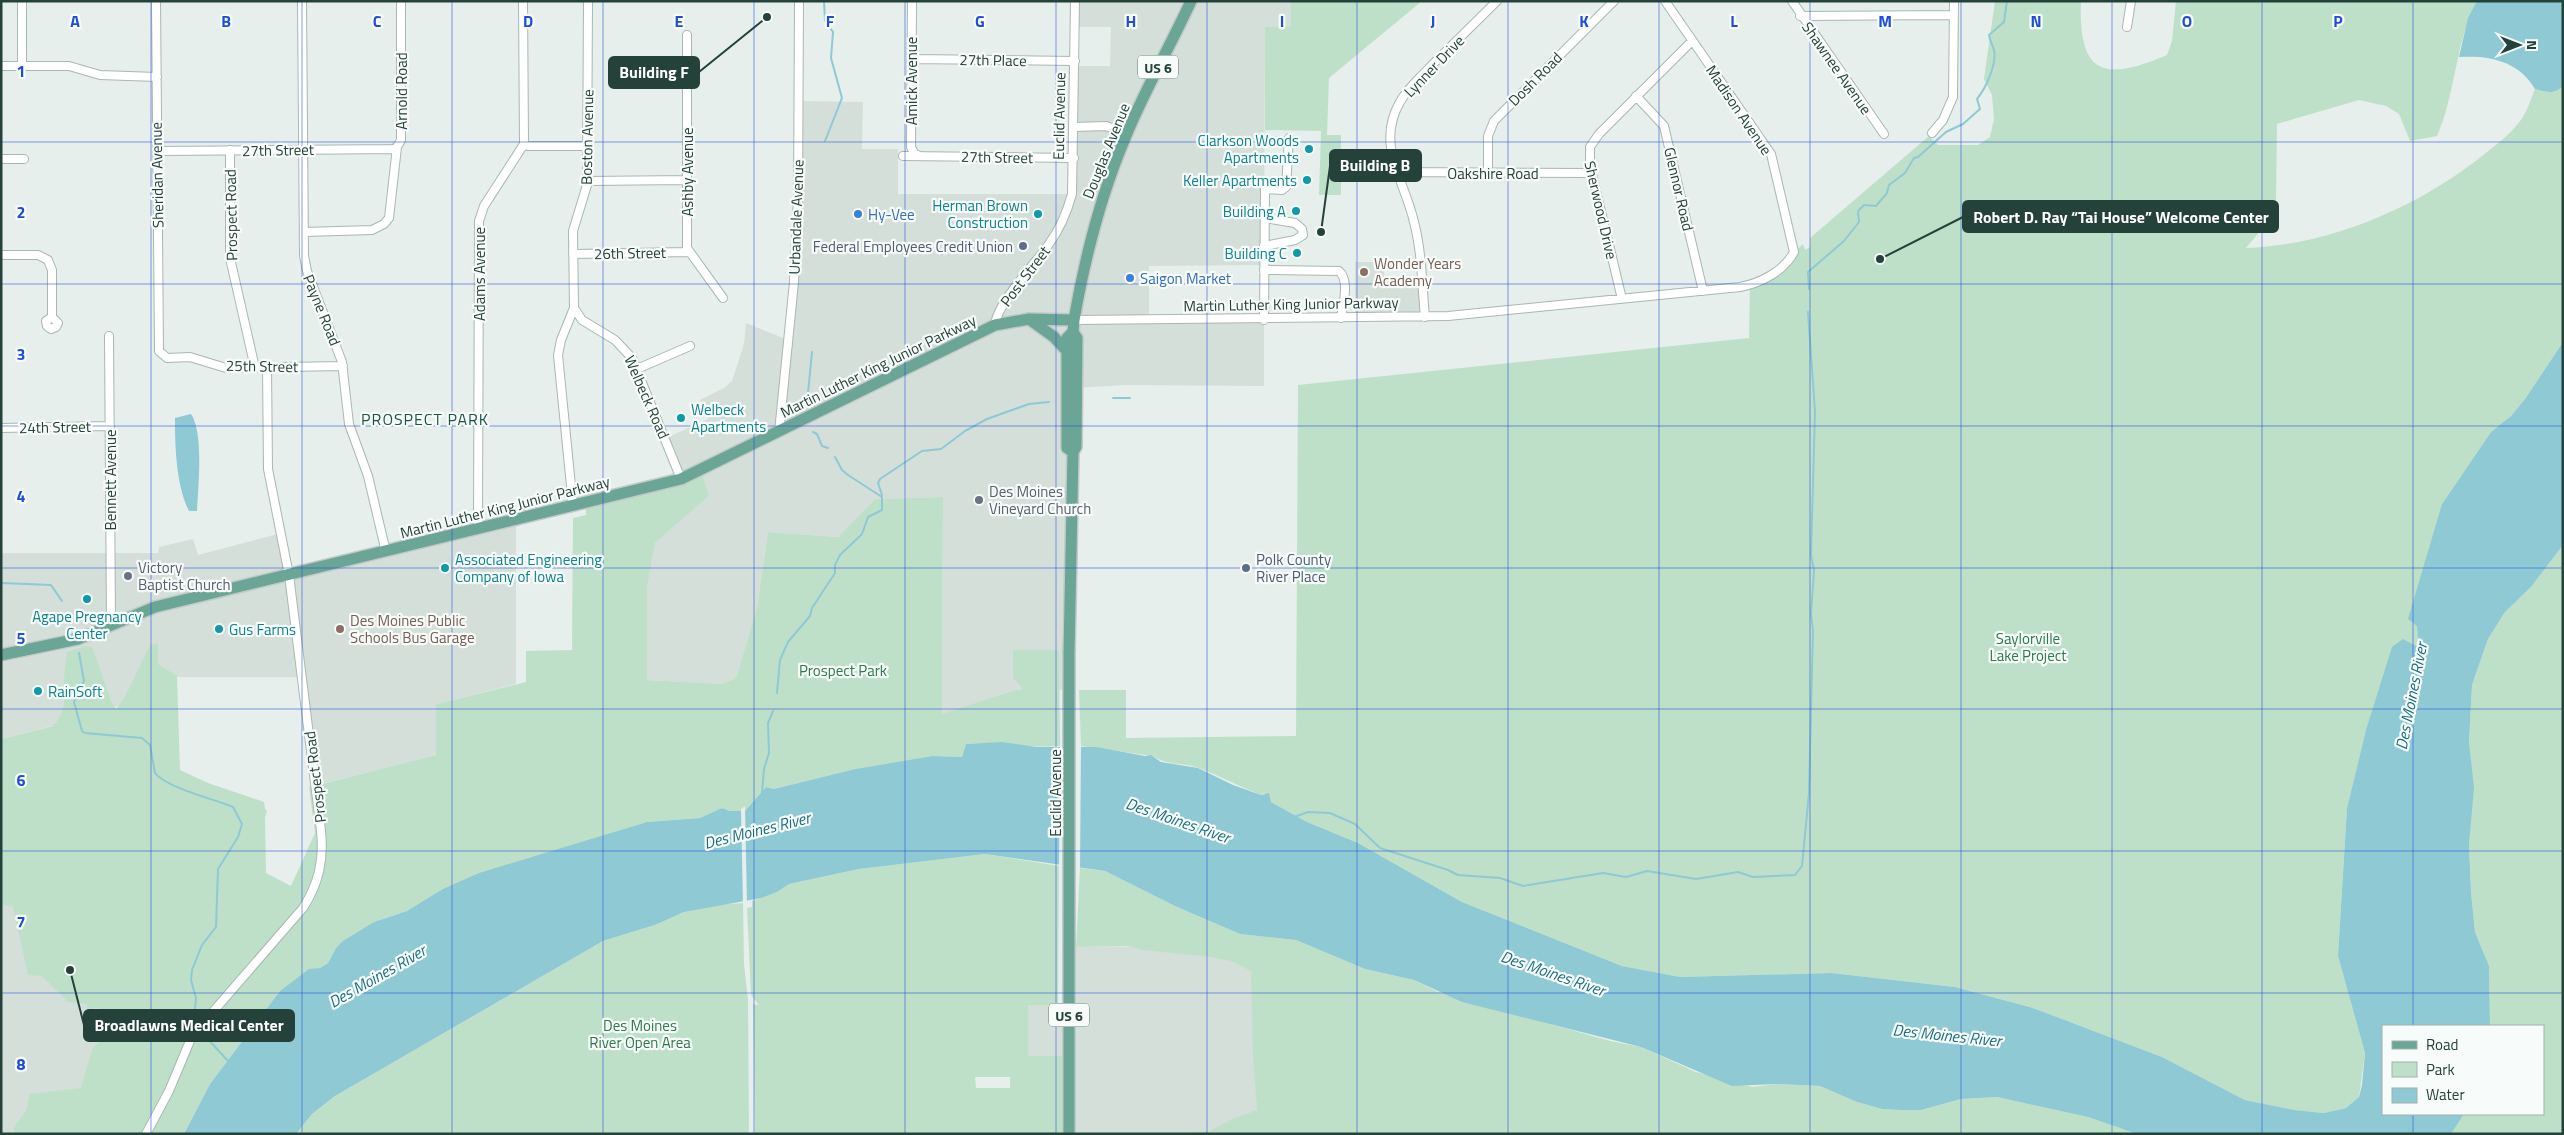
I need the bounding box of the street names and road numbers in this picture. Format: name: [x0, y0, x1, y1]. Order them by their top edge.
street label: Shawnee Avenue: [1796, 17, 1878, 119]
street label: Lynner Drive: [1398, 30, 1470, 102]
street label: Amick Avenue: [900, 37, 923, 125]
street label: Dosh Road: [1503, 47, 1567, 111]
street label: 27th Place: [959, 48, 1027, 72]
street label: Arnold Road: [390, 52, 413, 130]
road number: US 6: [1138, 56, 1178, 78]
street label: Madison Avenue: [1700, 60, 1778, 160]
street label: Euclid Avenue: [1047, 72, 1071, 160]
street label: Boston Avenue: [575, 89, 599, 185]
street label: Douglas Avenue: [1076, 100, 1136, 202]
street label: Sheridan Avenue: [145, 122, 169, 228]
street label: Ashby Avenue: [676, 127, 699, 217]
street label: 27th Street: [242, 138, 315, 162]
street label: 27th Street: [961, 145, 1034, 169]
street label: Glennor Road: [1658, 145, 1700, 233]
street label: Urbandale Avenue: [782, 159, 810, 275]
street label: Sherwood Drive: [1579, 159, 1623, 261]
street label: Oakshire Road: [1447, 162, 1539, 185]
street label: Prospect Road: [219, 169, 243, 261]
street label: Adams Avenue: [468, 227, 491, 321]
street label: Post Street: [994, 240, 1056, 311]
street label: 26th Street: [594, 241, 667, 265]
street label: Payne Road: [297, 271, 347, 349]
street label: Martin Luther King Junior Parkway: [1183, 291, 1399, 317]
street label: Martin Luther King Junior Parkway: [776, 308, 980, 424]
street label: Welbeck Road: [618, 352, 676, 442]
street label: 25th Street: [226, 354, 299, 378]
street label: 24th Street: [19, 415, 92, 439]
street label: Bennett Avenue: [99, 429, 122, 531]
street label: Martin Luther King Junior Parkway: [398, 470, 612, 544]
street label: Prospect Road: [298, 730, 332, 824]
street label: Euclid Avenue: [1044, 749, 1067, 837]
road number: US 6: [1049, 1004, 1089, 1026]

